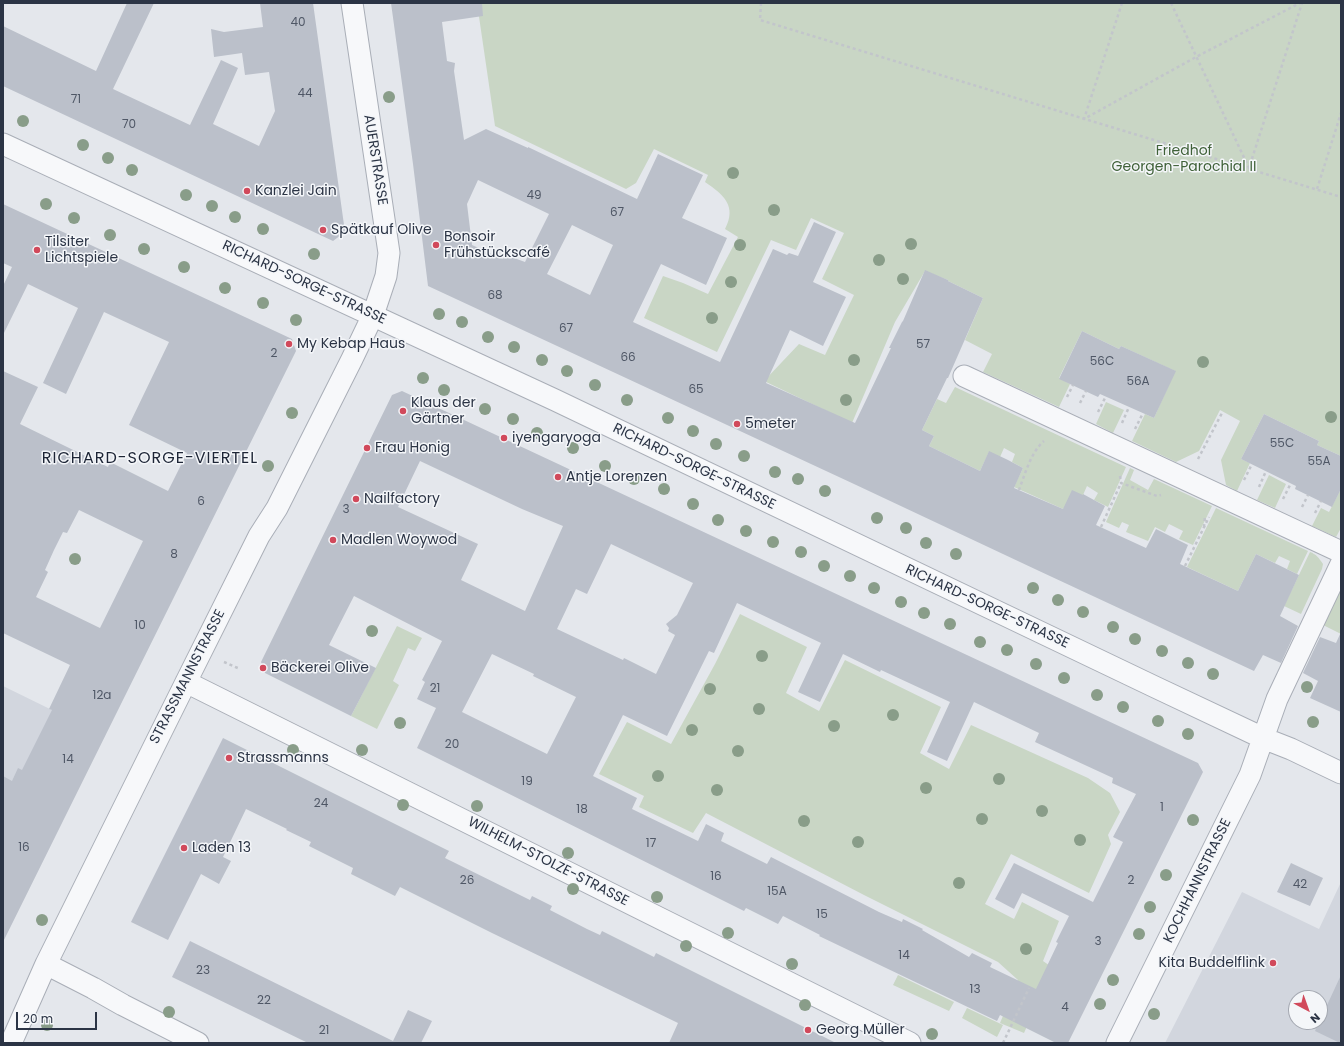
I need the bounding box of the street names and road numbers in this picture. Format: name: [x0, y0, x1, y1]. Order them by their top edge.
street label: AUERSTRASSE: [360, 113, 390, 207]
street label: RICHARD-SORGE-STRASSE: [219, 238, 389, 328]
street label: RICHARD-SORGE-STRASSE: [610, 420, 778, 514]
street label: RICHARD-SORGE-STRASSE: [902, 562, 1072, 652]
street label: STRASSMANNSTRASSE: [147, 607, 229, 747]
street label: WILHELM-STOLZE-STRASSE: [465, 814, 631, 910]
street label: KOCHHANNSTRASSE: [1161, 816, 1235, 946]

